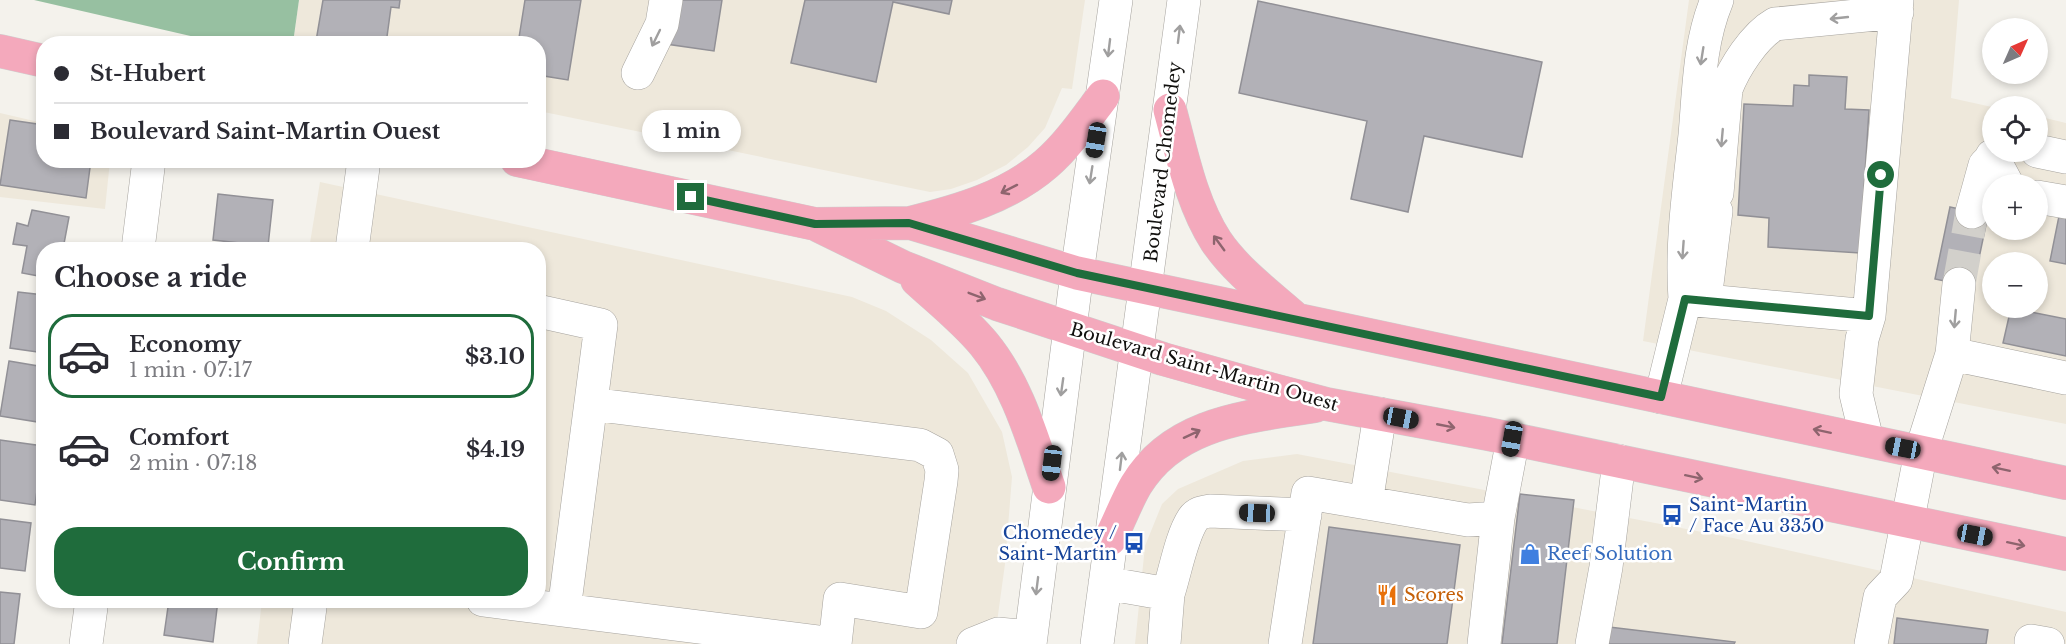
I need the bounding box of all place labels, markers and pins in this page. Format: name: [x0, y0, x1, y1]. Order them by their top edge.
place label: Saint-Martin / Face Au 3350: [1689, 494, 1824, 537]
bus stop icon: Saint-Martin / Face Au 3350: [1660, 503, 1684, 527]
place label: Chomedey / Saint-Martin: [998, 522, 1117, 565]
bus stop icon: Chomedey / Saint-Martin: [1122, 531, 1146, 555]
shop icon: Reef Solution: [1518, 542, 1542, 566]
place label: Reef Solution: [1547, 543, 1673, 565]
restaurant icon: Scores: [1375, 583, 1399, 607]
place label: Scores: [1404, 584, 1464, 606]

